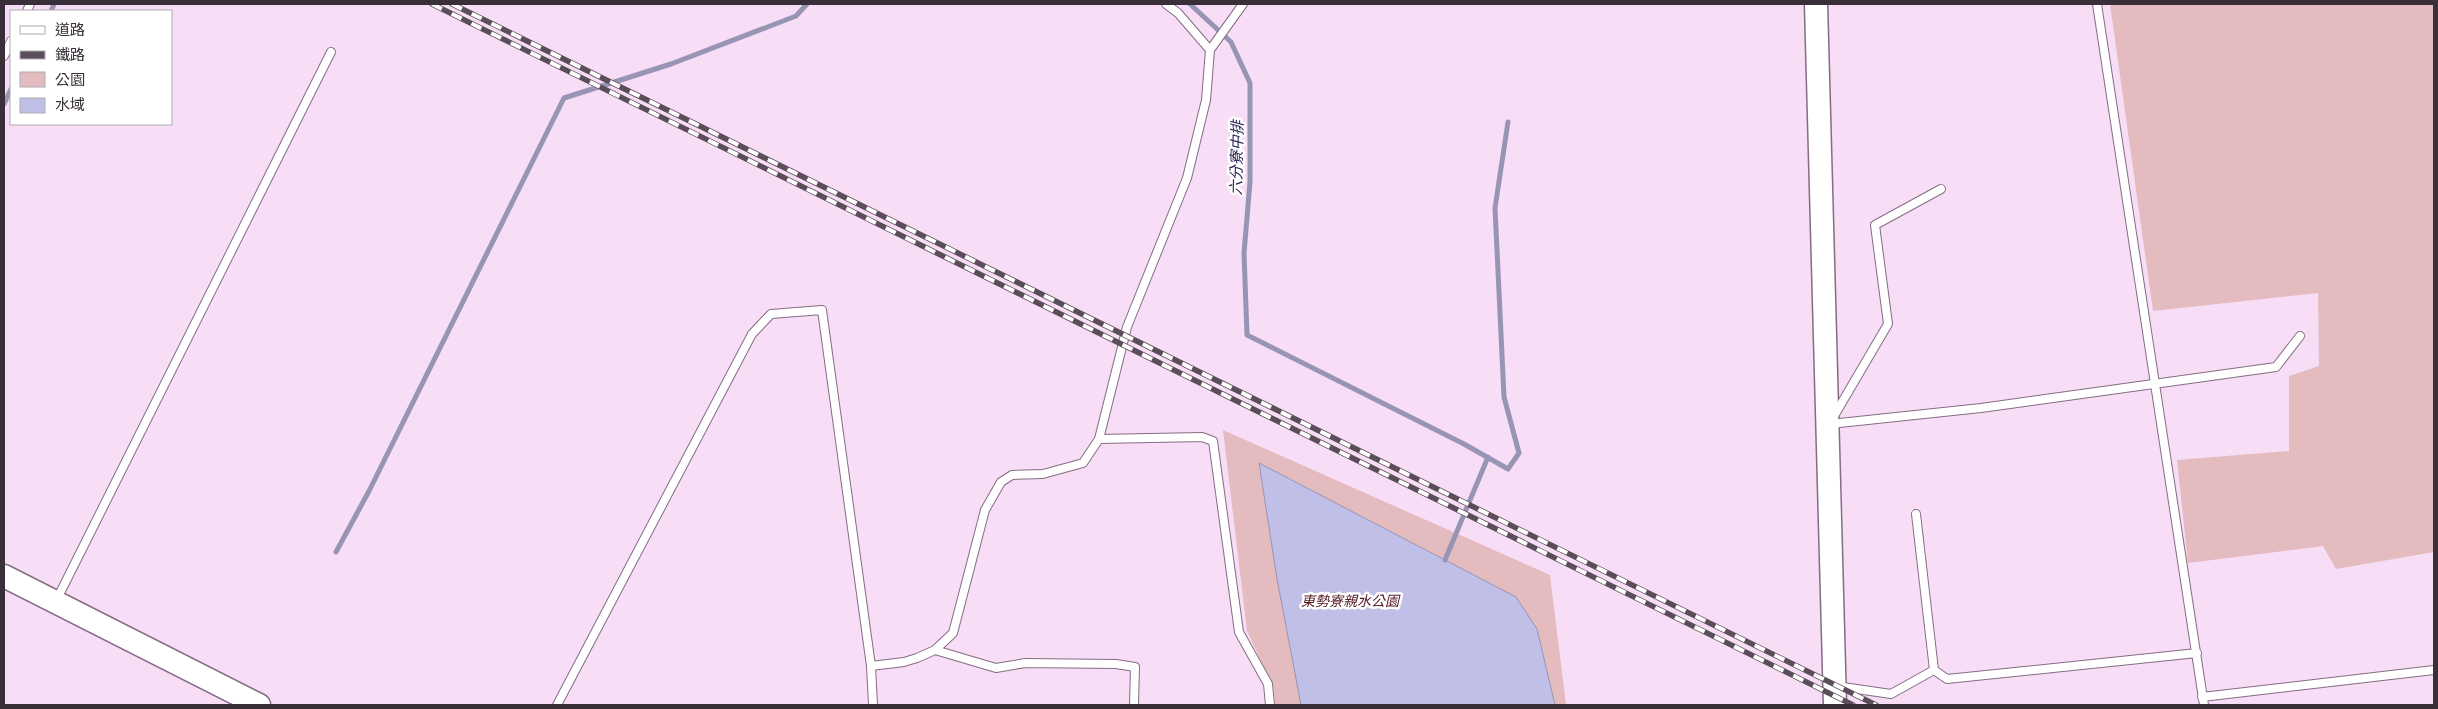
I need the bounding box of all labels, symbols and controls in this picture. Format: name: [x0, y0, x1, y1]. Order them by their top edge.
legend: [10, 10, 172, 125]
text: 道路: [55, 20, 85, 39]
text: 鐵路: [55, 45, 85, 64]
text: 公園: [55, 70, 85, 89]
text: 水域: [55, 95, 85, 114]
water label: 六分寮中排: [1226, 118, 1247, 196]
park label: 東勢寮親水公園: [1301, 592, 1401, 610]

